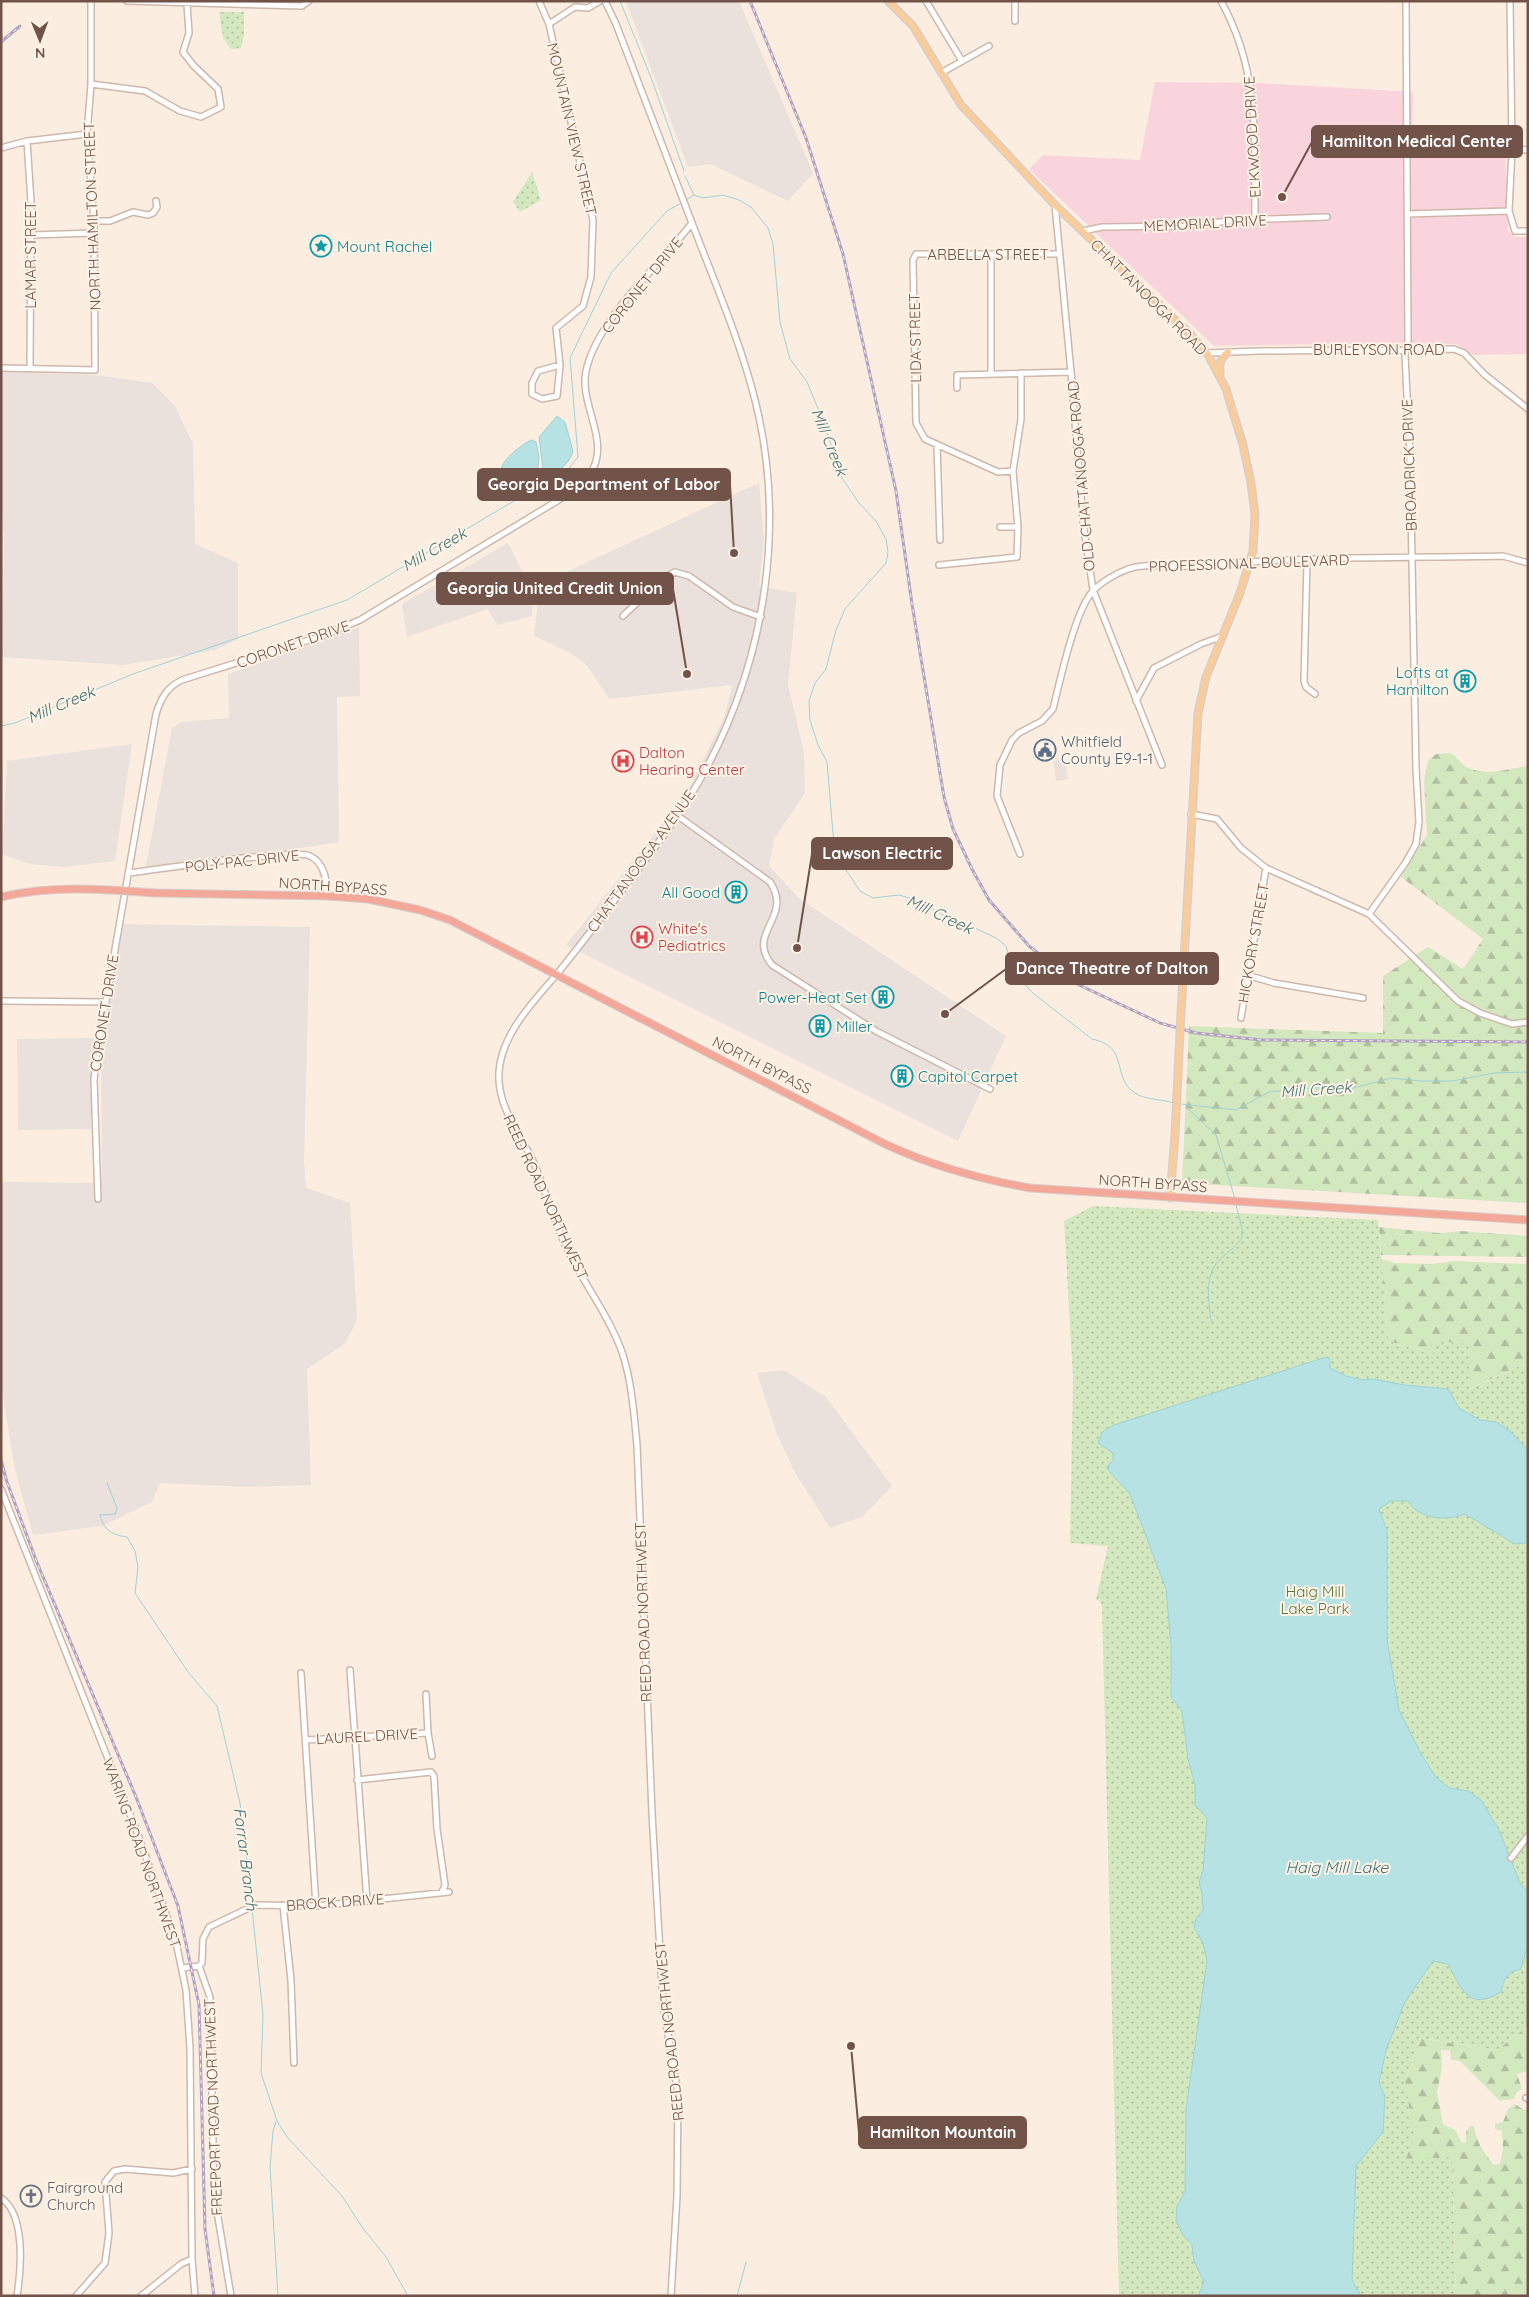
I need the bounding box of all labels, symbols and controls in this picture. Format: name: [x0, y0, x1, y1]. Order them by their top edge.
north arrow: [15, 15, 65, 65]
street label: MOUNTAIN VIEW STREET: [543, 41, 601, 217]
text: N: [35, 44, 46, 62]
street label: ELKWOOD DRIVE: [1239, 76, 1265, 198]
street label: NORTH HAMILTON STREET: [79, 121, 105, 311]
callout: Hamilton Medical Center: [1312, 126, 1522, 157]
text: Hamilton Medical Center: [1322, 131, 1512, 151]
street label: LAMAR STREET: [21, 201, 40, 309]
street label: MEMORIAL DRIVE: [1143, 210, 1267, 236]
street label: CORONET DRIVE: [597, 233, 687, 337]
place icon: Mount Rachel: [309, 234, 333, 258]
street label: CHATTANOOGA ROAD: [1087, 235, 1211, 359]
place label: Mount Rachel: [337, 237, 432, 256]
street label: ARBELLA STREET: [927, 245, 1049, 264]
street label: LIDA STREET: [905, 293, 925, 383]
street label: BURLEYSON ROAD: [1313, 340, 1445, 359]
street label: OLD CHATTANOOGA ROAD: [1063, 380, 1099, 572]
street label: BROADRICK DRIVE: [1397, 398, 1421, 532]
water label: Mill Creek: [807, 405, 853, 480]
callout: Georgia Department of Labor: [478, 469, 730, 500]
text: Georgia Department of Labor: [488, 474, 720, 494]
water label: Mill Creek: [398, 522, 471, 575]
street label: PROFESSIONAL BOULEVARD: [1148, 550, 1350, 576]
callout: Georgia United Credit Union: [437, 573, 673, 604]
text: Georgia United Credit Union: [447, 578, 663, 598]
street label: CORONET DRIVE: [234, 616, 352, 672]
place label: Lofts at Hamilton: [1386, 663, 1449, 699]
building icon: Lofts at Hamilton: [1453, 669, 1477, 693]
water label: Mill Creek: [24, 680, 99, 727]
place label: Whitfield County E9-1-1: [1061, 732, 1153, 768]
public building icon: Whitfield County E9-1-1: [1033, 738, 1057, 762]
place label: Dalton Hearing Center: [639, 743, 745, 779]
hospital icon: Dalton Hearing Center: [611, 749, 635, 773]
street label: CHATTANOOGA AVENUE: [583, 786, 699, 936]
callout: Lawson Electric: [812, 838, 952, 869]
text: Lawson Electric: [822, 843, 942, 863]
street label: POLY PAC DRIVE: [184, 846, 300, 876]
street label: NORTH BYPASS: [278, 873, 388, 899]
building icon: All Good: [724, 880, 748, 904]
street label: HICKORY STREET: [1233, 882, 1273, 1004]
place label: All Good: [662, 883, 720, 902]
water label: Mill Creek: [903, 890, 978, 939]
place label: White's Pediatrics: [658, 919, 726, 955]
hospital icon: White's Pediatrics: [630, 925, 654, 949]
street label: CORONET DRIVE: [85, 953, 123, 1073]
callout: Dance Theatre of Dalton: [1006, 953, 1218, 984]
text: Dance Theatre of Dalton: [1016, 958, 1208, 978]
building icon: Power-Heat Set: [871, 985, 895, 1009]
place label: Power-Heat Set: [758, 988, 867, 1007]
building icon: Miller: [808, 1014, 832, 1038]
place label: Miller: [836, 1017, 873, 1036]
street label: NORTH BYPASS: [709, 1032, 815, 1098]
building icon: Capitol Carpet: [890, 1064, 914, 1088]
place label: Capitol Carpet: [918, 1067, 1018, 1086]
water label: Mill Creek: [1280, 1076, 1354, 1101]
street label: REED ROAD NORTHWEST: [499, 1111, 593, 1283]
street label: NORTH BYPASS: [1098, 1170, 1208, 1196]
street label: REED ROAD NORTHWEST: [630, 1521, 656, 1703]
park label: Haig Mill Lake Park: [1280, 1582, 1350, 1618]
street label: LAUREL DRIVE: [316, 1724, 418, 1748]
street label: WARING ROAD NORTHWEST: [99, 1755, 185, 1951]
water label: Farrar Branch: [230, 1806, 262, 1912]
water label: Haig Mill Lake: [1286, 1857, 1389, 1877]
street label: BROCK DRIVE: [285, 1889, 385, 1915]
street label: REED ROAD NORTHWEST: [650, 1940, 688, 2122]
street label: FREEPORT ROAD NORTHWEST: [200, 1998, 226, 2216]
callout: Hamilton Mountain: [859, 2117, 1026, 2148]
text: Hamilton Mountain: [870, 2122, 1016, 2142]
place label: Fairground Church: [47, 2178, 123, 2214]
church icon: Fairground Church: [19, 2184, 43, 2208]

